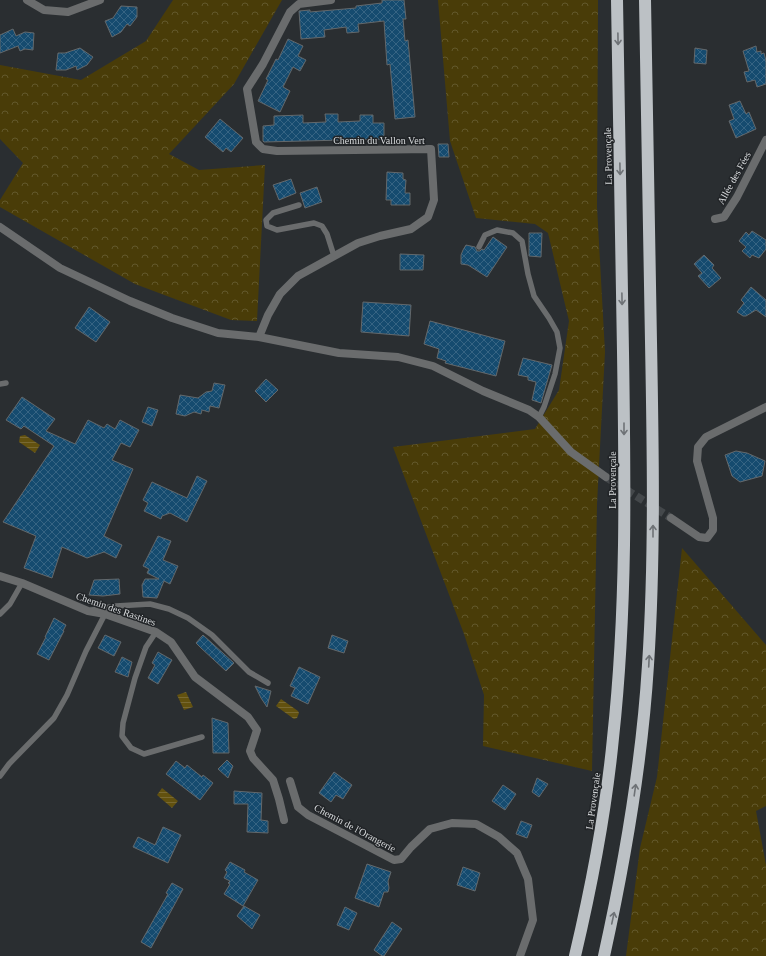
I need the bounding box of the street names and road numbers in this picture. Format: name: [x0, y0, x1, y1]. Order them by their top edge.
street label: La Provençale: [602, 127, 614, 185]
street label: Chemin du Vallon Vert: [333, 135, 425, 146]
street label: Allée des Fées: [715, 150, 753, 206]
street label: La Provençale: [607, 451, 618, 509]
street label: Chemin des Rastines: [75, 590, 158, 628]
street label: La Provençale: [584, 771, 603, 830]
street label: Chemin de l'Orangerie: [312, 802, 398, 854]

